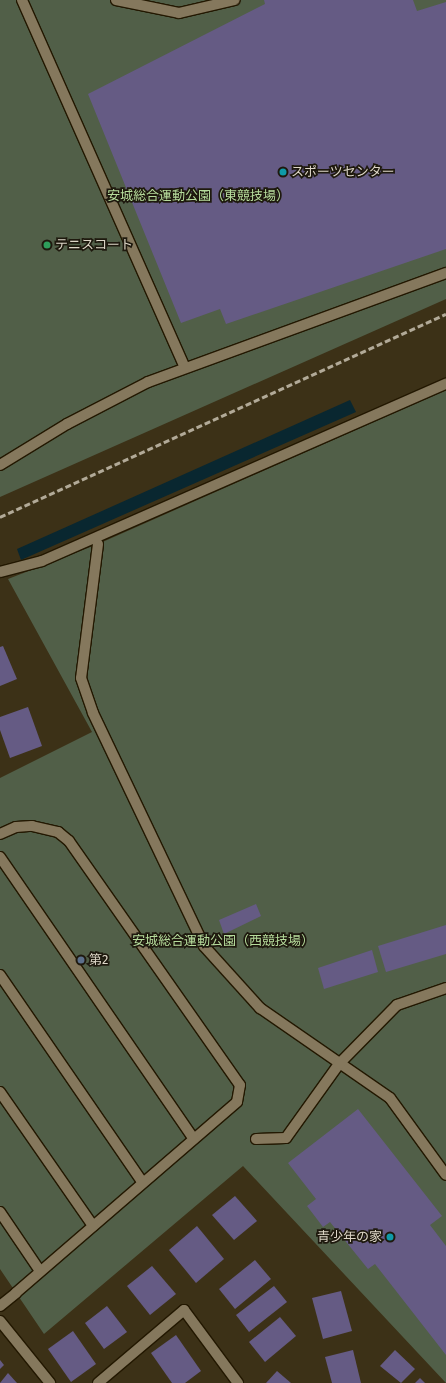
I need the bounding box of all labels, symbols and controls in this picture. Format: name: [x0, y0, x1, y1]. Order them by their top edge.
place label: スポーツセンター: [291, 164, 395, 180]
marker: スポーツセンター: [278, 167, 288, 177]
park label: 安城総合運動公園（東競技場）: [107, 188, 289, 204]
place label: テニスコート: [55, 237, 133, 253]
marker: テニスコート: [42, 240, 52, 250]
park label: 安城総合運動公園（西競技場）: [132, 933, 314, 949]
place label: 第2: [89, 952, 108, 968]
marker: 第2: [76, 955, 86, 965]
place label: 青少年の家: [317, 1229, 382, 1245]
marker: 青少年の家: [385, 1232, 395, 1242]

